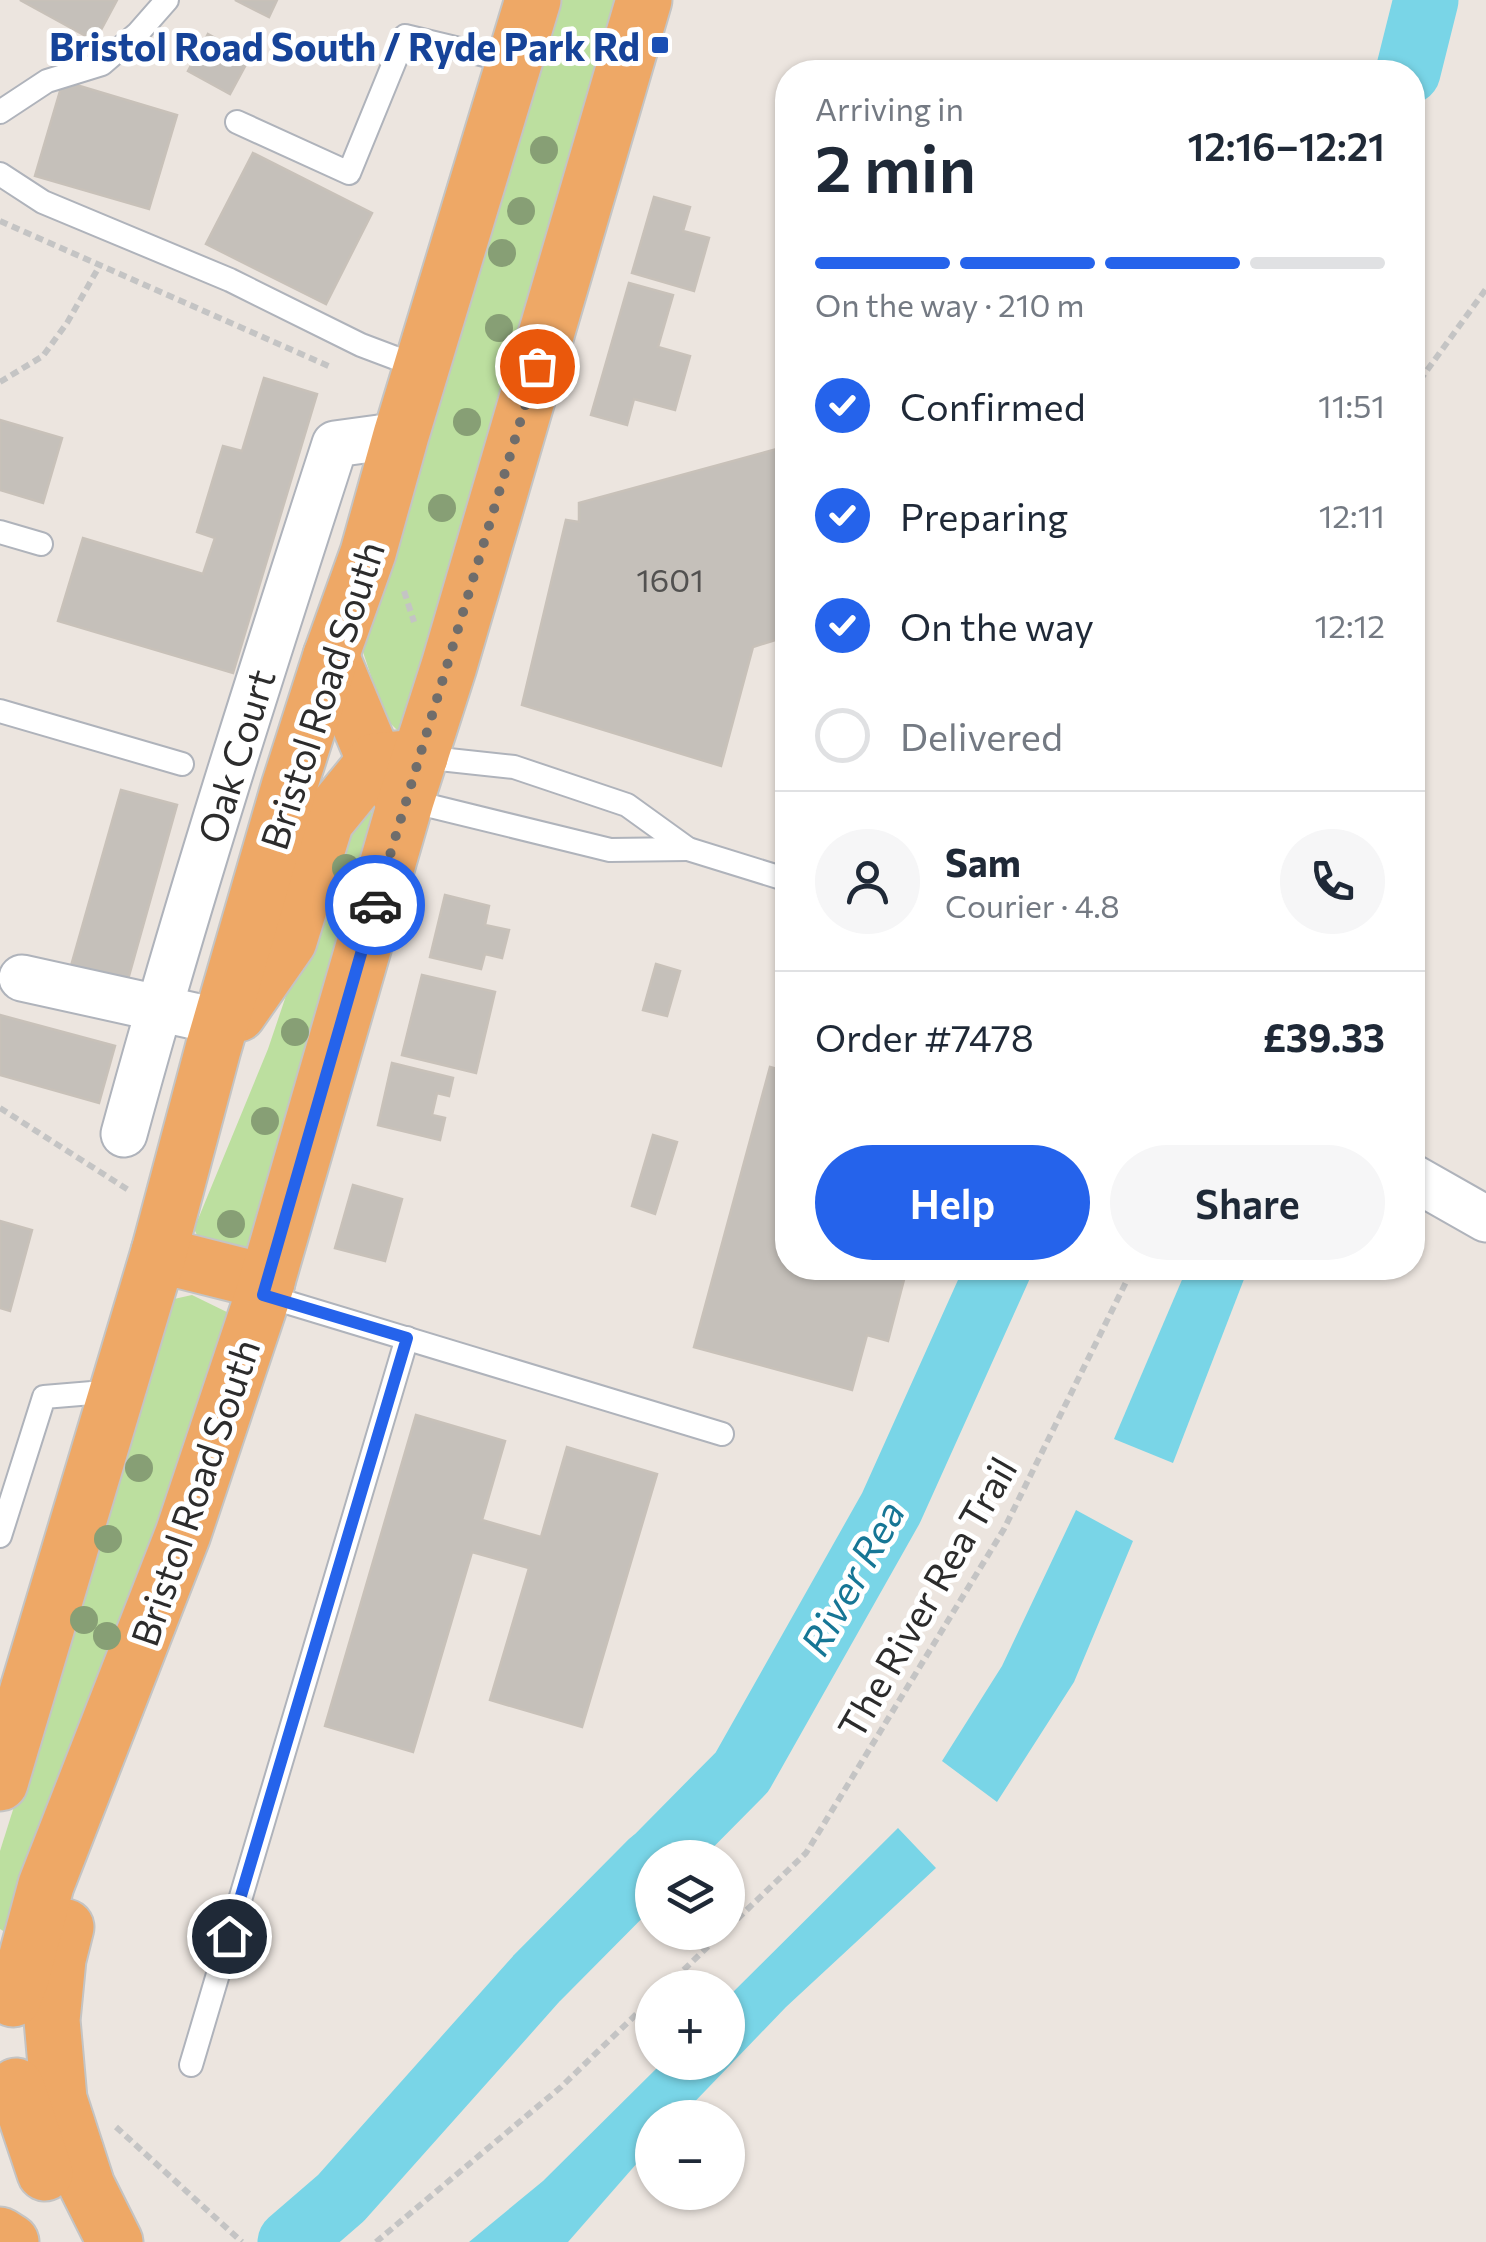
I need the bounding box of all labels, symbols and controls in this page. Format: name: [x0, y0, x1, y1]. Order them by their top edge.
place label: Bristol Road South / Ryde Park Rd: [49, 22, 640, 69]
marker: Bristol Road South / Ryde Park Rd: [649, 34, 671, 56]
text: Arriving in: [815, 88, 964, 128]
text: 12:16–12:21: [1187, 122, 1385, 169]
text: 2 min: [815, 126, 976, 205]
text: On the way · 210 m: [815, 284, 1084, 324]
pin: [495, 324, 580, 409]
icon: bag: [510, 339, 565, 394]
icon: check: [815, 378, 870, 433]
text: Confirmed: [900, 382, 1086, 429]
text: 11:51: [1318, 385, 1385, 425]
icon: check: [815, 488, 870, 543]
text: Preparing: [900, 492, 1068, 539]
text: 12:11: [1319, 495, 1385, 535]
street label: Bristol Road South: [249, 535, 393, 855]
house number: 1601: [636, 559, 704, 599]
icon: check: [815, 598, 870, 653]
text: On the way: [900, 602, 1094, 649]
text: 12:12: [1315, 605, 1385, 645]
street label: Oak Court: [186, 663, 284, 849]
text: Delivered: [900, 712, 1063, 759]
button: person: [815, 829, 920, 934]
button: phone: [1280, 829, 1385, 934]
text: Sam: [945, 838, 1021, 885]
courier: [325, 855, 425, 955]
icon: car: [348, 878, 403, 933]
text: Courier · 4.8: [945, 885, 1120, 925]
text: Order #7478: [815, 1013, 1034, 1060]
text: £39.33: [1263, 1013, 1385, 1060]
button: Help: [815, 1145, 1090, 1260]
button: Share: [1110, 1145, 1385, 1260]
street label: Bristol Road South: [119, 1333, 269, 1651]
street label: The River Rea Trail: [826, 1448, 1026, 1746]
water label: River Rea: [788, 1491, 914, 1663]
map controls: [635, 1840, 745, 2210]
button: layers: [635, 1840, 745, 1950]
pin: [187, 1894, 272, 1979]
icon: home: [202, 1909, 257, 1964]
button: +: [635, 1970, 745, 2080]
button: −: [635, 2100, 745, 2210]

